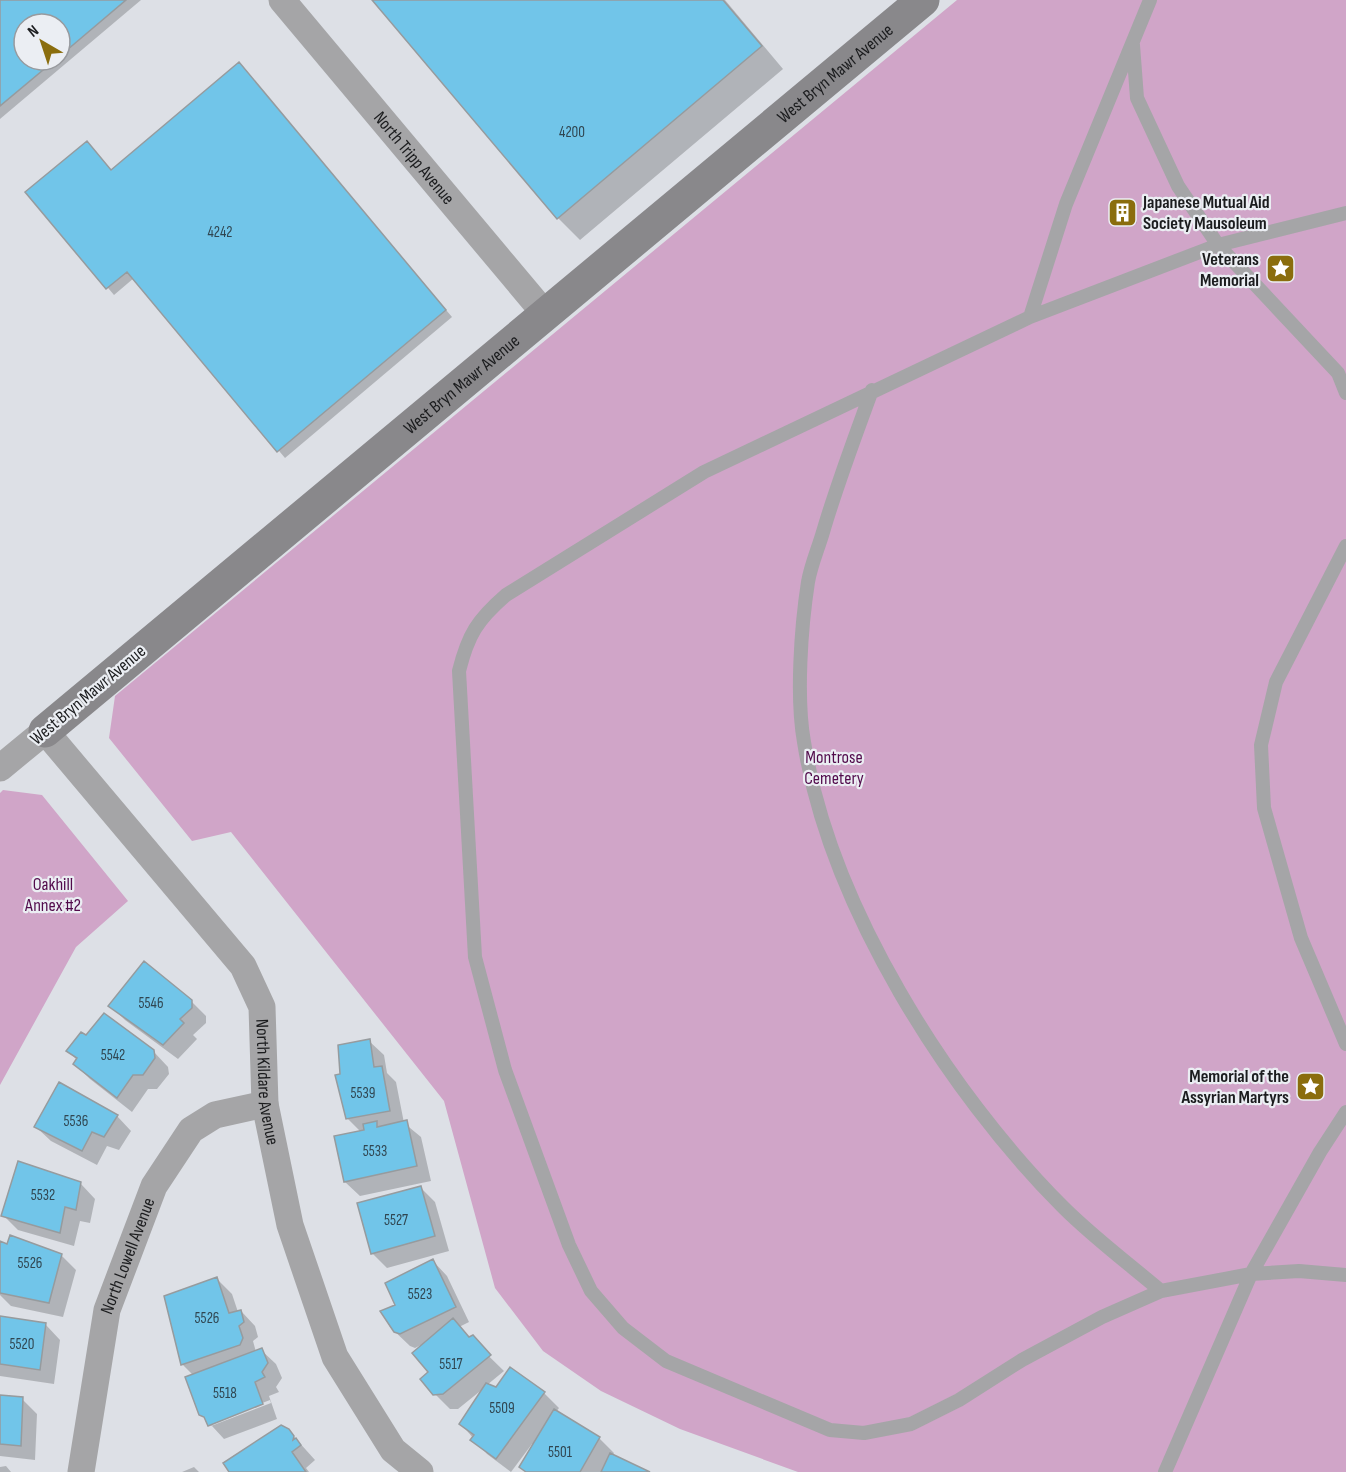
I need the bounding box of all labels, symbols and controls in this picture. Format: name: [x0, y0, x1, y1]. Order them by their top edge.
north arrow: [12, 12, 72, 72]
street label: West Bryn Mawr Avenue: [773, 19, 897, 127]
text: N: [24, 21, 43, 42]
street label: North Tripp Avenue: [369, 107, 459, 209]
house number: 4200: [559, 123, 585, 142]
place label: Japanese Mutual Aid Society Mausoleum: [1142, 192, 1270, 234]
building icon: Japanese Mutual Aid Society Mausoleum: [1106, 196, 1138, 228]
house number: 4242: [208, 223, 232, 242]
place label: Veterans Memorial: [1200, 249, 1259, 291]
place icon: Veterans Memorial: [1264, 253, 1296, 285]
street label: West Bryn Mawr Avenue: [399, 330, 524, 438]
street label: West Bryn Mawr Avenue: [26, 641, 150, 749]
park label: Montrose Cemetery: [804, 747, 864, 789]
park label: Oakhill Annex #2: [24, 874, 81, 916]
house number: 5546: [139, 994, 163, 1013]
street label: North Kildare Avenue: [252, 1019, 284, 1147]
house number: 5542: [101, 1046, 125, 1065]
place label: Memorial of the Assyrian Martyrs: [1180, 1066, 1289, 1108]
place icon: Memorial of the Assyrian Martyrs: [1294, 1070, 1326, 1102]
house number: 5539: [351, 1084, 375, 1103]
house number: 5536: [64, 1112, 88, 1131]
house number: 5533: [363, 1142, 387, 1161]
house number: 5532: [31, 1186, 55, 1205]
street label: North Lowell Avenue: [96, 1195, 159, 1317]
house number: 5527: [384, 1211, 408, 1230]
house number: 5526: [18, 1254, 42, 1273]
house number: 5523: [408, 1285, 432, 1304]
house number: 5526: [195, 1309, 219, 1328]
house number: 5520: [10, 1335, 34, 1354]
house number: 5517: [439, 1355, 463, 1374]
house number: 5518: [213, 1384, 237, 1403]
house number: 5509: [489, 1399, 515, 1418]
house number: 5501: [548, 1443, 573, 1462]

